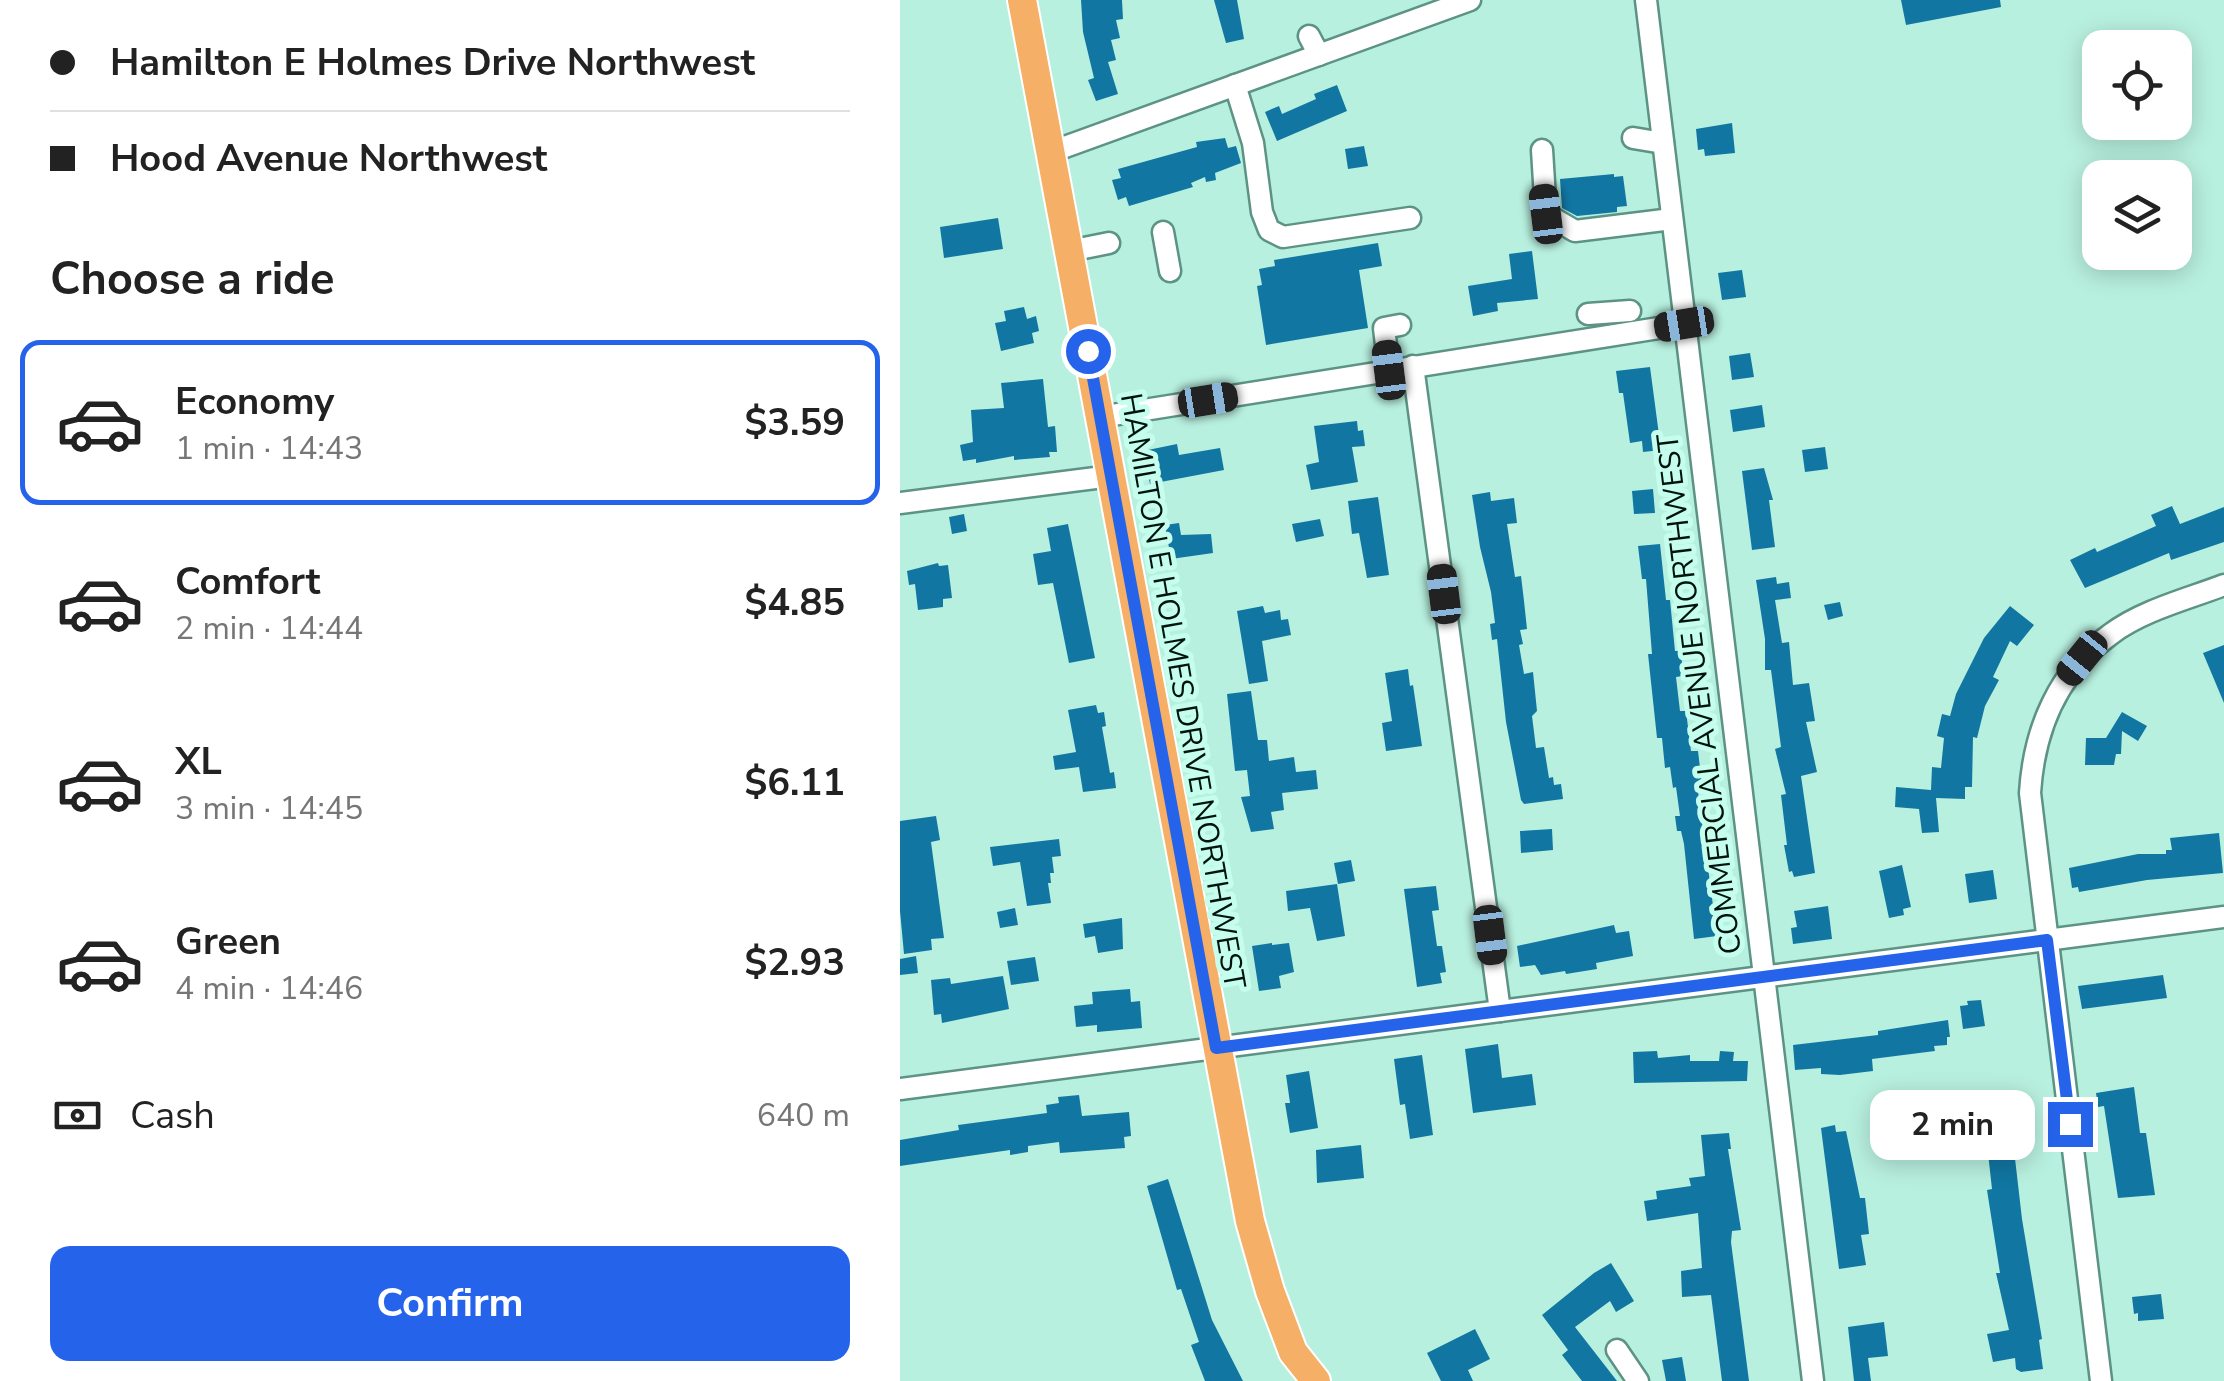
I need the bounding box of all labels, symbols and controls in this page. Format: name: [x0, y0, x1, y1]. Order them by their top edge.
map controls: [2082, 30, 2192, 270]
button: locate: [2082, 30, 2192, 140]
text: Hamilton E Holmes Drive Northwest: [110, 37, 755, 88]
text: Hood Avenue Northwest: [110, 133, 547, 184]
button: layers: [2082, 160, 2192, 270]
car: [1527, 182, 1565, 246]
text: Choose a ride: [50, 249, 335, 310]
car: [1652, 304, 1716, 344]
route start: [1066, 329, 1111, 374]
car: [1370, 338, 1408, 402]
text: Economy: [175, 376, 334, 427]
icon: car: [55, 378, 145, 468]
car: [1176, 380, 1240, 420]
street label: HAMILTON E HOLMES DRIVE NORTHWEST: [1110, 390, 1255, 992]
text: $3.59: [744, 397, 845, 448]
text: 1 min · 14:43: [175, 427, 363, 470]
street label: COMMERCIAL AVENUE NORTHWEST: [1647, 431, 1752, 957]
text: Comfort: [175, 556, 320, 607]
icon: car: [55, 558, 145, 648]
car: [1425, 562, 1463, 626]
text: $4.85: [744, 577, 845, 628]
text: 2 min · 14:44: [175, 607, 363, 650]
car: [2051, 625, 2113, 691]
text: XL: [175, 736, 222, 787]
icon: car: [55, 738, 145, 828]
text: $6.11: [744, 757, 845, 808]
text: 3 min · 14:45: [175, 787, 363, 830]
car: [1471, 903, 1509, 967]
text: Green: [175, 916, 281, 967]
icon: car: [55, 918, 145, 1008]
text: $2.93: [744, 937, 845, 988]
text: 4 min · 14:46: [175, 967, 363, 1010]
icon: cash: [50, 1088, 105, 1143]
callout: 2 min: [1870, 1089, 2035, 1159]
text: Cash: [130, 1090, 215, 1141]
text: 640 m: [757, 1094, 850, 1137]
route end: [2048, 1102, 2093, 1147]
text: 2 min: [1911, 1103, 1994, 1146]
button: Confirm: [50, 1246, 850, 1361]

